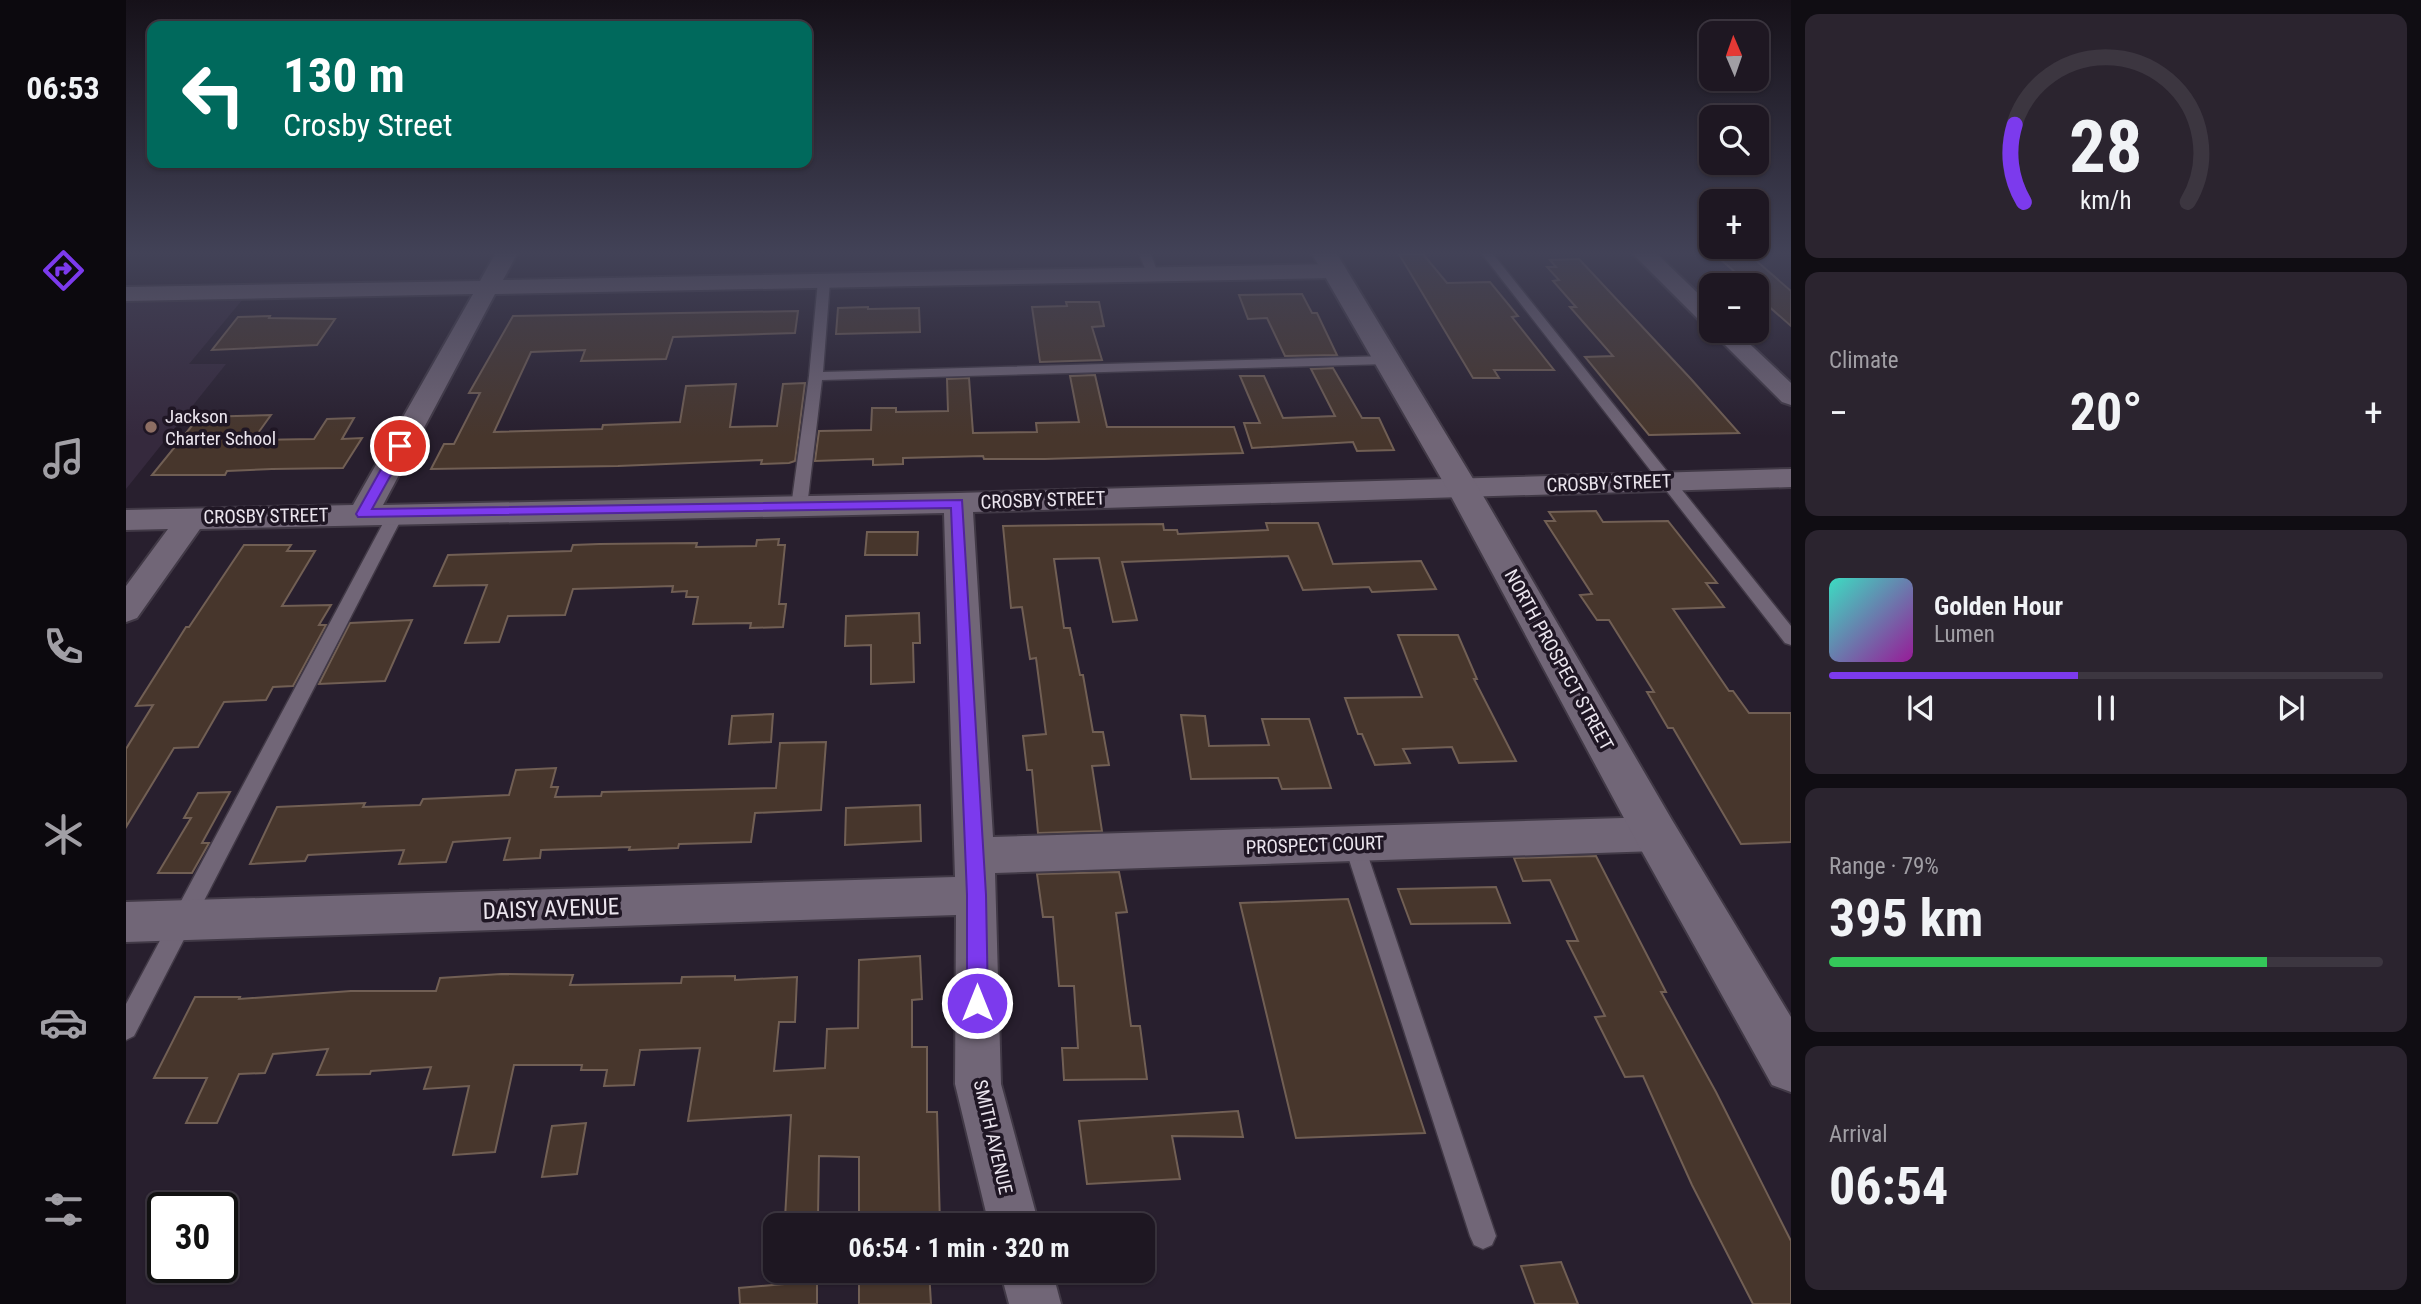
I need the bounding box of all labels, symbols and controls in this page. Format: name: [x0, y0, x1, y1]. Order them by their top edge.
north arrow: [1699, 21, 1769, 91]
map controls: [1699, 21, 1769, 343]
text: 130 m: [283, 47, 405, 104]
icon: left: [168, 49, 259, 140]
text: 06:53: [26, 69, 100, 107]
text: 28: [2069, 104, 2143, 190]
button: search: [1699, 105, 1769, 175]
text: Crosby Street: [283, 106, 453, 144]
text: km/h: [2080, 186, 2132, 215]
button: +: [1699, 189, 1769, 259]
icon: directions: [39, 246, 88, 295]
button: −: [1699, 273, 1769, 343]
text: Climate: [1829, 347, 1899, 374]
text: 20°: [2070, 382, 2142, 443]
text: −: [1829, 391, 1848, 435]
text: +: [2364, 391, 2383, 435]
place label: Jackson Charter School: [165, 405, 276, 450]
pin: [370, 416, 430, 476]
marker: Jackson Charter School: [143, 419, 159, 435]
icon: arrive: [381, 427, 419, 465]
icon: music: [39, 434, 88, 483]
street label: CROSBY STREET: [1546, 469, 1672, 497]
street label: CROSBY STREET: [980, 486, 1106, 514]
street label: CROSBY STREET: [203, 503, 329, 529]
street label: NORTH PROSPECT STREET: [1500, 565, 1618, 755]
text: Golden Hour: [1934, 591, 2063, 621]
text: Lumen: [1934, 621, 1995, 648]
icon: phone: [39, 622, 88, 671]
icon: previous: [1902, 689, 1940, 727]
icon: pause: [2087, 689, 2125, 727]
icon: next: [2272, 689, 2310, 727]
icon: climate: [39, 810, 88, 859]
street label: PROSPECT COURT: [1245, 831, 1385, 859]
text: Range · 79%: [1829, 853, 1939, 880]
text: 395 km: [1829, 888, 1983, 949]
street label: DAISY AVENUE: [482, 893, 620, 925]
position arrow: [940, 966, 1014, 1040]
icon: car: [39, 998, 88, 1047]
street label: SMITH AVENUE: [969, 1077, 1017, 1197]
text: Arrival: [1829, 1121, 1888, 1148]
text: 06:54: [1829, 1156, 1948, 1217]
icon: filters: [39, 1185, 88, 1234]
speed limit sign: 30: [147, 1192, 238, 1283]
text: 06:54 · 1 min · 320 m: [849, 1233, 1069, 1263]

